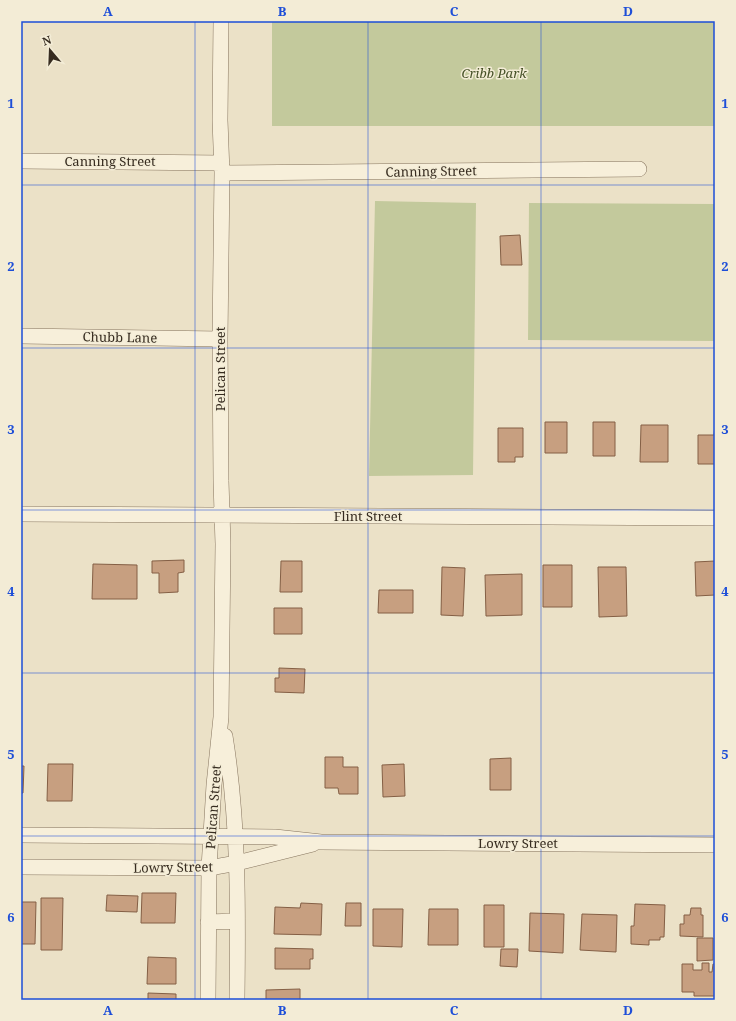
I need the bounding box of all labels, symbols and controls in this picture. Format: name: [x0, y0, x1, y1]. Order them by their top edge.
text: A: [103, 2, 113, 20]
text: B: [278, 2, 287, 20]
text: C: [450, 2, 459, 20]
text: D: [623, 2, 633, 20]
north arrow: [30, 30, 70, 70]
text: N: [40, 31, 53, 49]
park label: Cribb Park: [461, 64, 527, 82]
text: 1: [7, 94, 15, 112]
text: 1: [721, 94, 729, 112]
street label: Canning Street: [64, 152, 156, 170]
street label: Canning Street: [385, 161, 477, 181]
text: 2: [7, 257, 15, 275]
text: 2: [721, 257, 729, 275]
street label: Pelican Street: [211, 326, 229, 411]
street label: Chubb Lane: [83, 327, 157, 347]
text: 3: [7, 420, 15, 438]
text: 3: [721, 420, 729, 438]
street label: Flint Street: [334, 507, 403, 525]
text: 4: [7, 582, 15, 600]
text: 4: [721, 582, 729, 600]
text: 5: [7, 745, 15, 763]
text: 5: [721, 745, 729, 763]
street label: Pelican Street: [201, 764, 225, 850]
street label: Lowry Street: [478, 834, 558, 852]
street label: Lowry Street: [133, 857, 214, 877]
text: 6: [7, 908, 15, 926]
text: 6: [721, 908, 729, 926]
text: A: [103, 1001, 113, 1019]
text: B: [278, 1001, 287, 1019]
text: C: [450, 1001, 459, 1019]
text: D: [623, 1001, 633, 1019]

